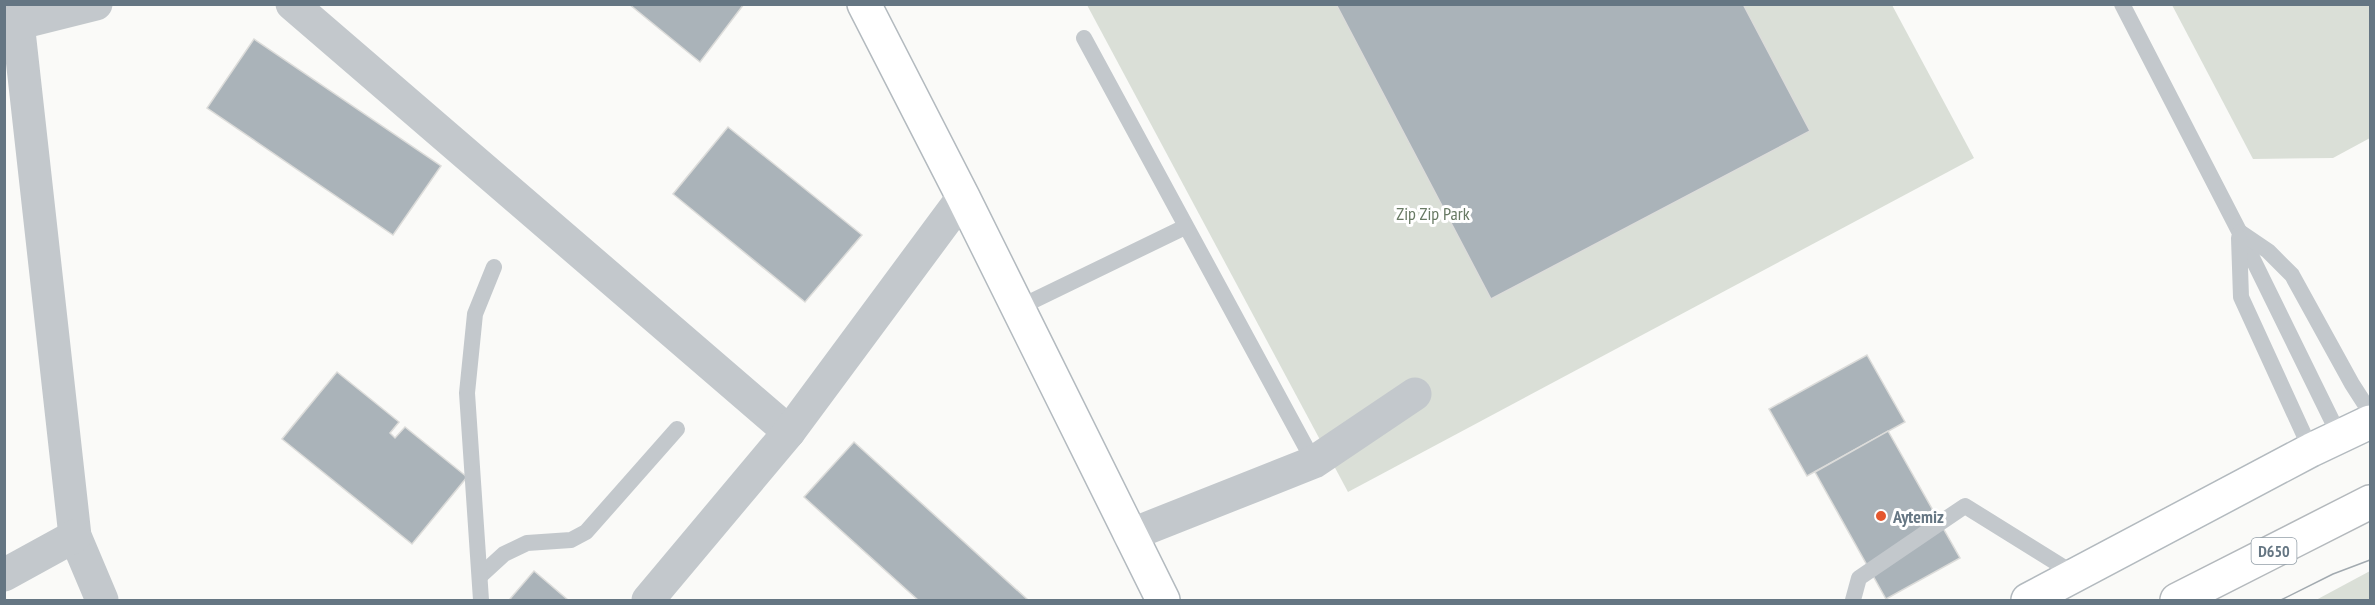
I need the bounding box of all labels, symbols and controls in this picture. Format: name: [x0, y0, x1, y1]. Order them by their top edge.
park label: Zip Zip Park: [1396, 202, 1470, 225]
place label: Aytemiz: [1892, 505, 1944, 528]
marker: Aytemiz: [1874, 509, 1888, 523]
road number: D650: [2252, 538, 2296, 564]

